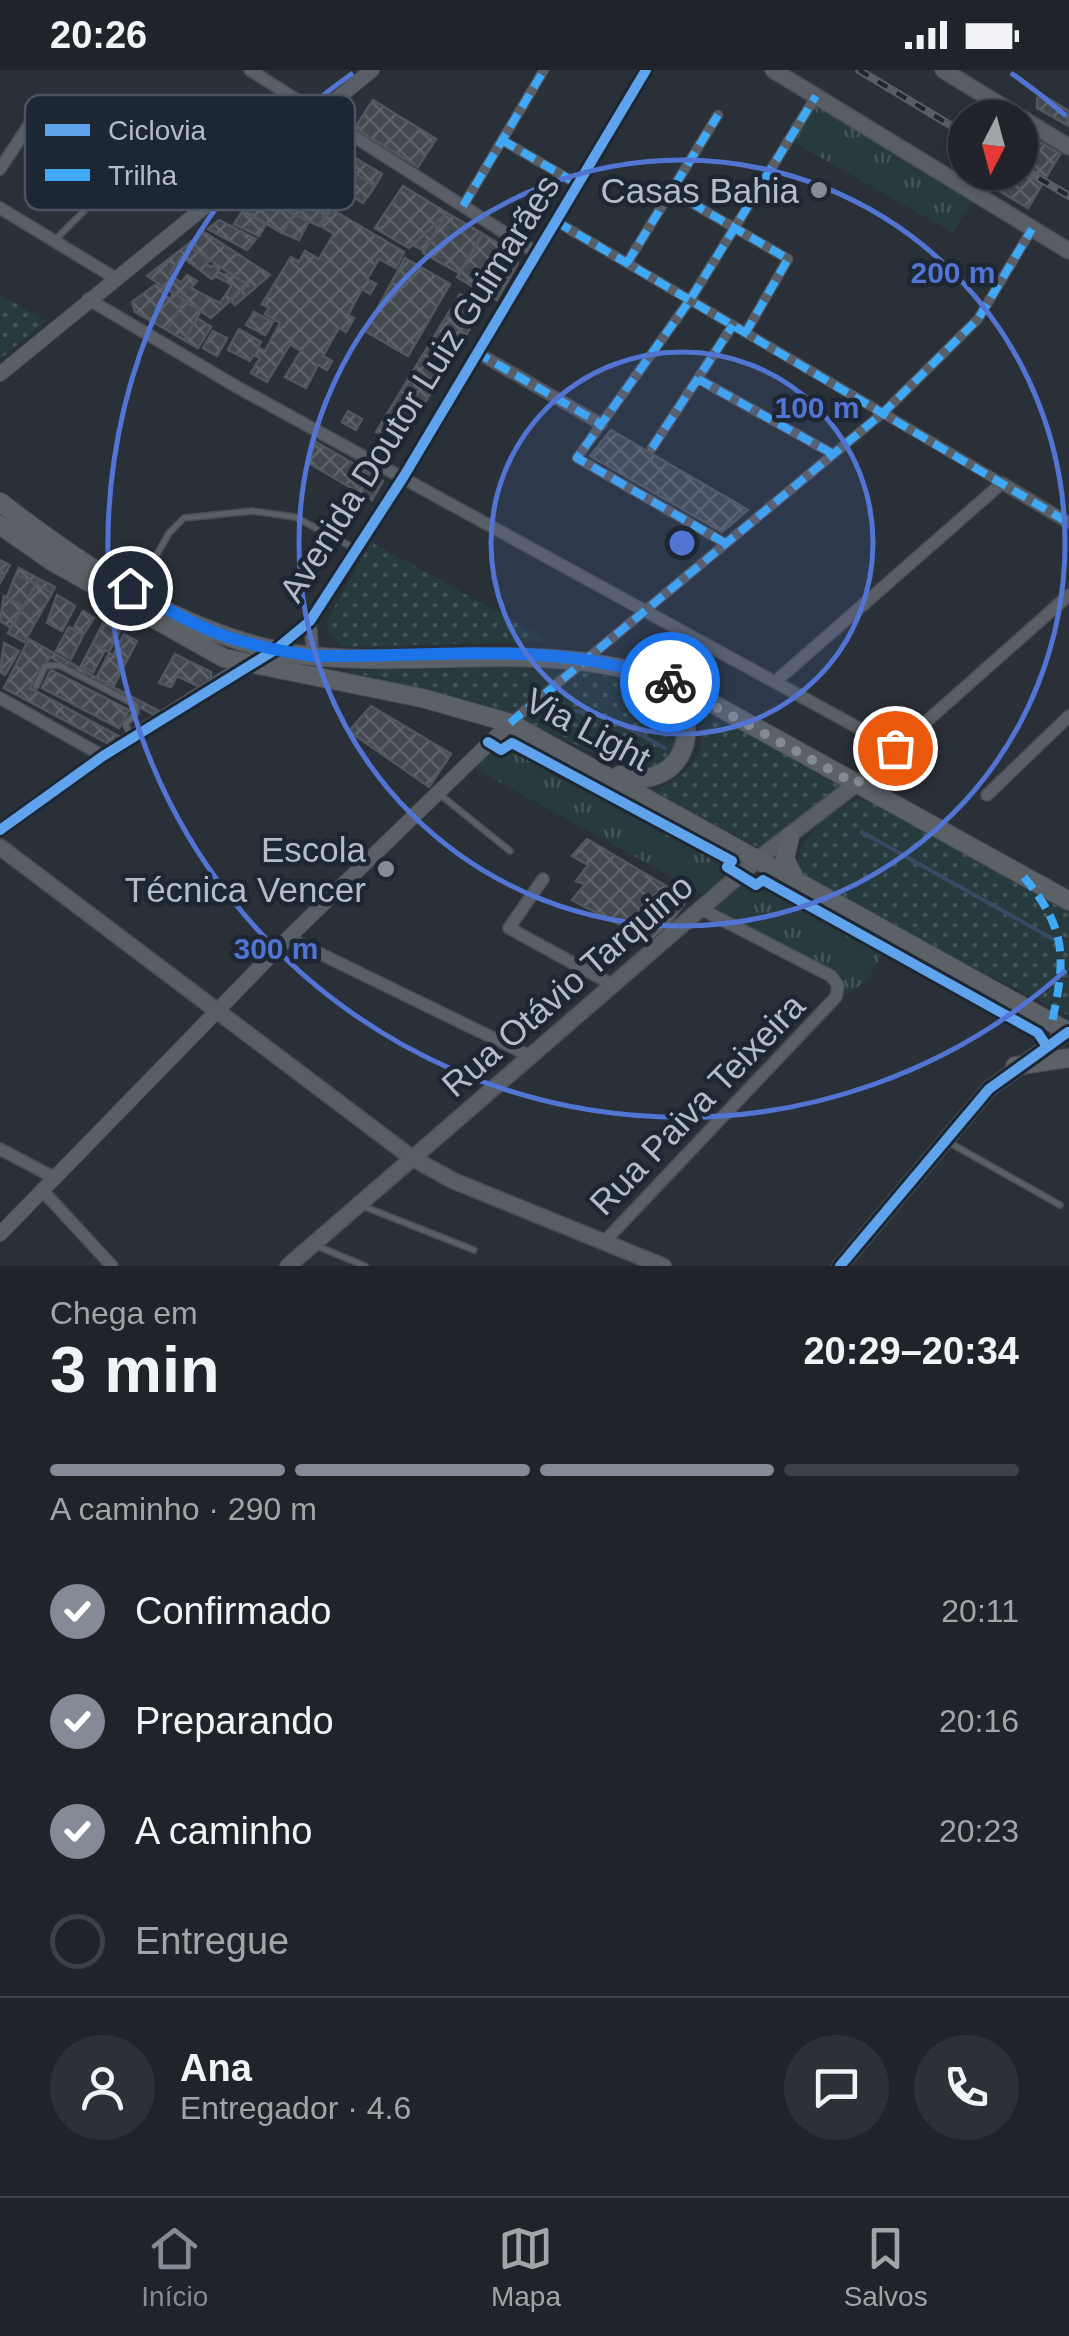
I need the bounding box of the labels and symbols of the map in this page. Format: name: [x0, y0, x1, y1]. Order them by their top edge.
legend: [25, 95, 355, 210]
north arrow: [948, 100, 1038, 190]
text: Ciclovia: [108, 115, 206, 146]
text: Trilha: [108, 160, 177, 191]
street label: Avenida Doutor Luiz Guimarães: [271, 168, 567, 608]
place label: Casas Bahia: [601, 171, 800, 210]
marker: Casas Bahia: [808, 179, 830, 201]
text: 200 m: [910, 256, 996, 289]
text: 100 m: [774, 391, 860, 424]
centre of rings: [664, 525, 700, 561]
pin: [88, 546, 173, 631]
courier: [620, 632, 720, 732]
street label: Via Light: [519, 680, 657, 778]
pin: [853, 706, 938, 791]
place label: Escola Técnica Vencer: [125, 830, 367, 909]
marker: Escola Técnica Vencer: [375, 858, 397, 880]
street label: Rua Otávio Tarquino: [434, 866, 700, 1104]
text: 300 m: [233, 932, 319, 965]
street label: Rua Paiva Teixeira: [582, 985, 813, 1222]

